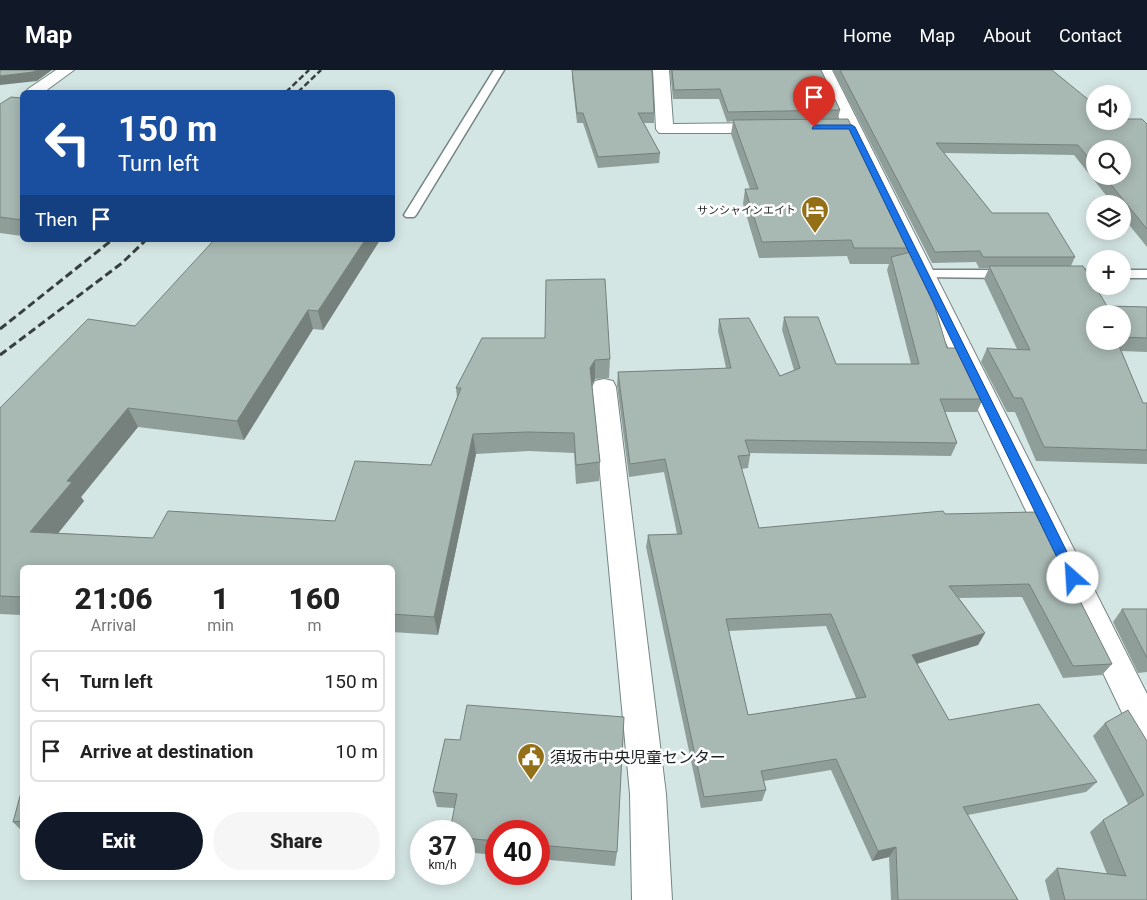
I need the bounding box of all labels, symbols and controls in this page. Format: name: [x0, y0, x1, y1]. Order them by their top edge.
text: Map: [25, 21, 72, 49]
text: Home: [843, 25, 892, 46]
text: Map: [920, 25, 955, 46]
text: About: [983, 25, 1031, 46]
text: Contact: [1059, 25, 1122, 46]
pin: [793, 76, 835, 127]
icon: arrive: [800, 83, 828, 111]
map controls: [1086, 85, 1131, 350]
button: sound: [1086, 85, 1131, 130]
text: 150 m: [118, 109, 217, 150]
icon: left: [35, 110, 100, 175]
button: search: [1086, 140, 1131, 185]
text: Turn left: [118, 151, 199, 176]
hotel icon: サンシャインエイト: [800, 195, 830, 234]
button: layers: [1086, 195, 1131, 240]
place label: サンシャインエイト: [697, 204, 796, 217]
icon: arrive: [87, 205, 115, 233]
text: Then: [35, 208, 77, 231]
button: +: [1086, 250, 1131, 295]
button: −: [1086, 305, 1131, 350]
position arrow: [1046, 551, 1098, 603]
text: 21:06: [75, 581, 153, 616]
text: 1: [212, 581, 229, 616]
text: 160: [288, 581, 340, 616]
text: Arrival: [91, 616, 136, 635]
text: min: [207, 616, 234, 635]
text: m: [307, 616, 321, 635]
icon: left: [37, 667, 65, 695]
text: Turn left: [80, 670, 153, 693]
text: 150 m: [325, 670, 378, 693]
icon: arrive: [37, 737, 65, 765]
text: Arrive at destination: [80, 740, 253, 763]
text: 10 m: [335, 740, 378, 763]
public building icon: 須坂市中央児童センター: [516, 742, 546, 781]
place label: 須坂市中央児童センター: [550, 748, 726, 767]
button: Exit: [35, 812, 203, 870]
button: Share: [213, 812, 380, 870]
speed limit sign: 40: [485, 820, 550, 885]
text: 37: [428, 832, 457, 861]
text: km/h: [428, 858, 457, 872]

